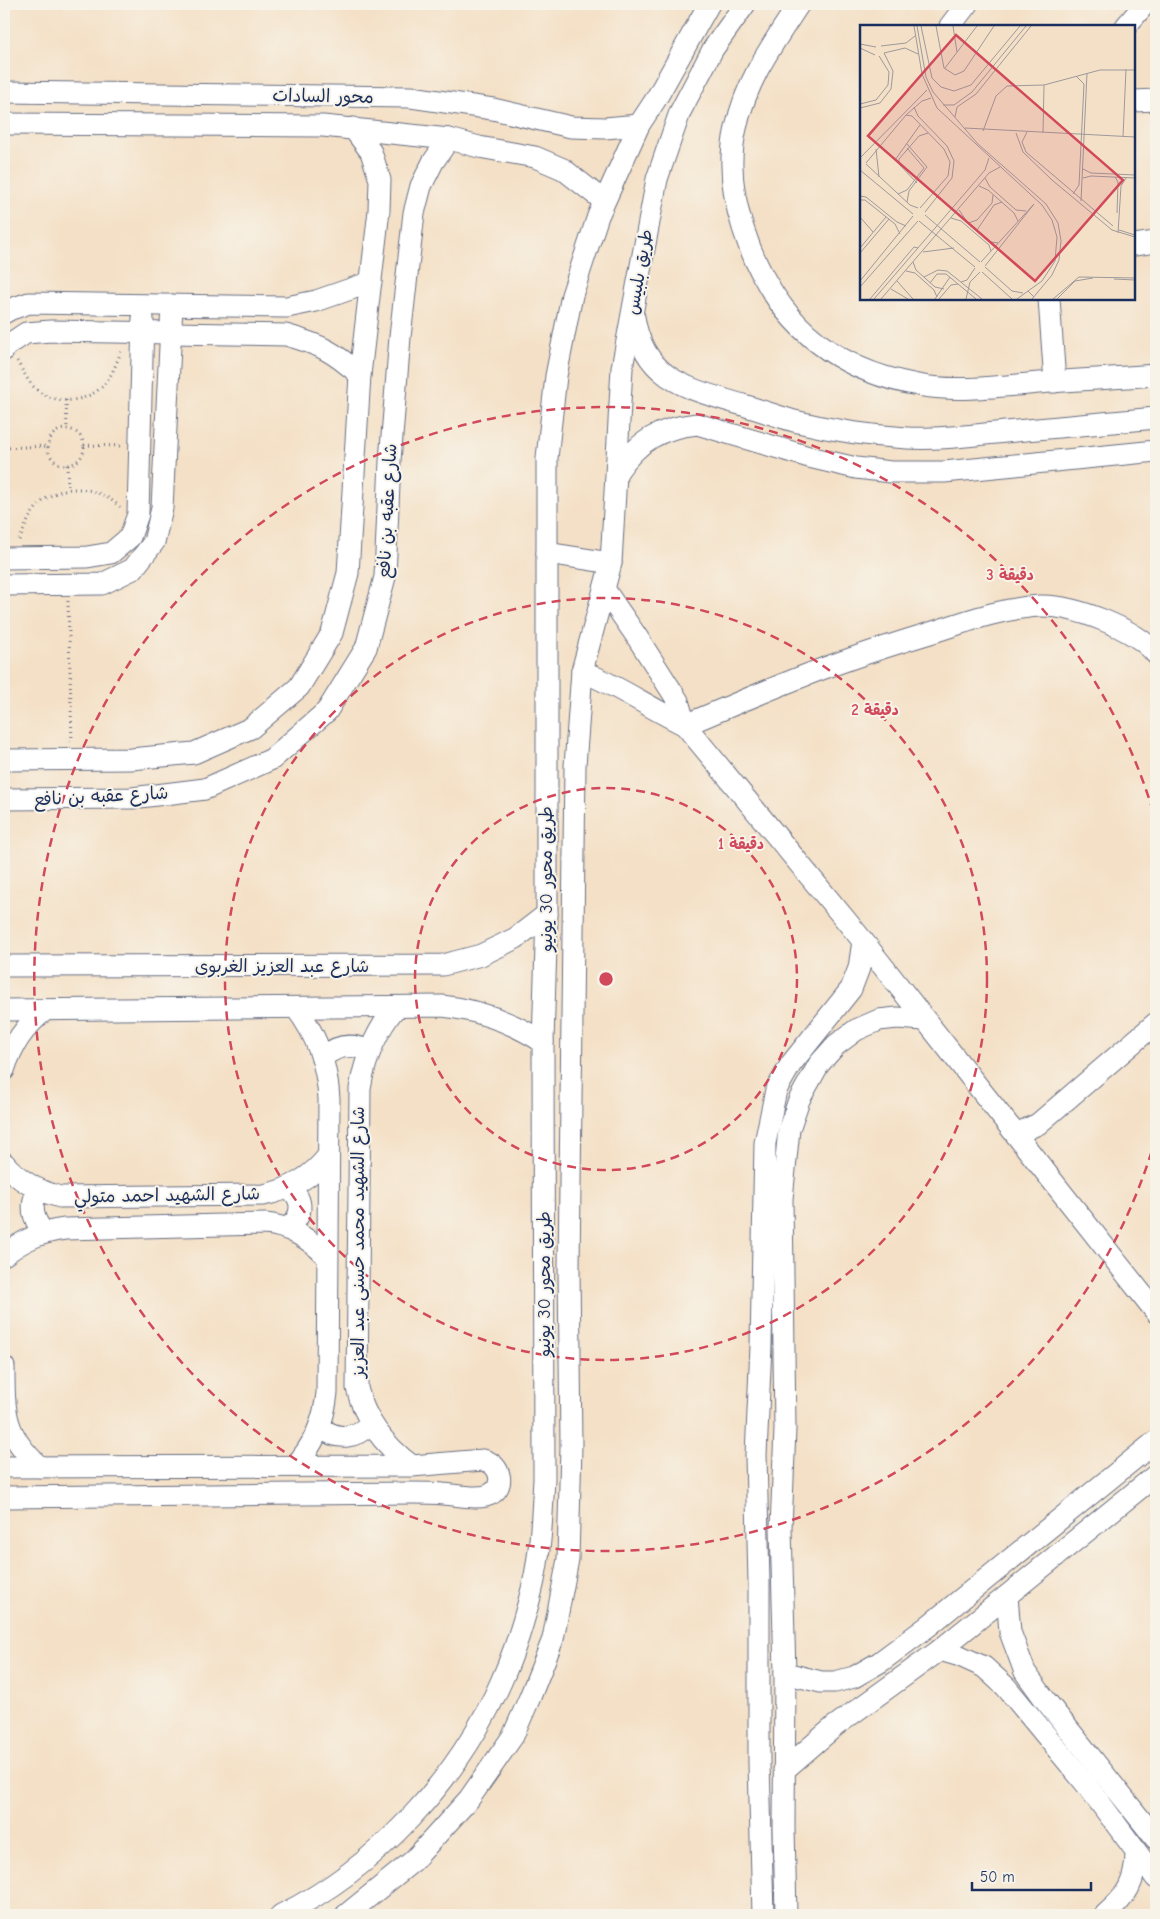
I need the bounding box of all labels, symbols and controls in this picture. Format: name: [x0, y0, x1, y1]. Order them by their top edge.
inset map: [860, 25, 1135, 300]
street label: محور السادات: [272, 85, 374, 108]
street label: طريق بلبيس: [622, 228, 657, 316]
street label: شارع عقبه بن نافع: [373, 443, 404, 579]
text: 3 دقيقة: [986, 566, 1034, 584]
text: 2 دقيقة: [851, 701, 899, 719]
street label: شارع عقبه بن نافع: [33, 782, 169, 813]
street label: طريق محور 30 يونيو: [536, 806, 557, 953]
text: 1 دقيقة: [718, 835, 764, 853]
street label: شارع عبد العزيز الغربوى: [195, 956, 369, 978]
centre of rings: [597, 970, 615, 988]
street label: شارع الشهيد محمد حسنى عبد العزيز: [348, 1106, 370, 1380]
street label: شارع الشهيد احمد متولي: [74, 1183, 260, 1213]
street label: طريق محور 30 يونيو: [534, 1211, 555, 1358]
scale bar: [972, 1859, 1091, 1891]
text: 50 m: [980, 1868, 1015, 1886]

